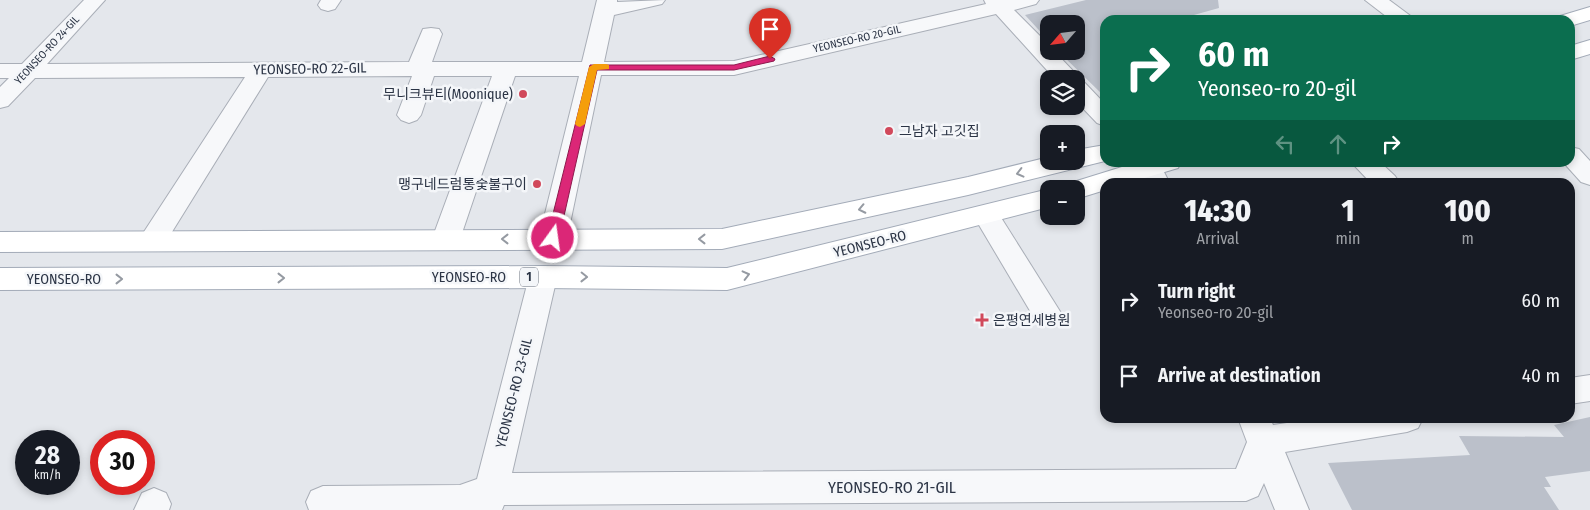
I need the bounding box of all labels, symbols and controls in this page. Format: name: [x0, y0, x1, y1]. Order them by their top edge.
pin: [749, 8, 791, 59]
street label: YEONSEO-RO 24-GIL: [12, 13, 82, 87]
icon: arrive: [756, 15, 784, 43]
north arrow: [1040, 15, 1085, 60]
map controls: [1040, 15, 1085, 225]
street label: YEONSEO-RO 20-GIL: [812, 23, 902, 55]
text: 60 m: [1198, 33, 1269, 75]
icon: right: [1115, 35, 1180, 100]
street label: YEONSEO-RO 22-GIL: [253, 60, 367, 78]
button: layers: [1040, 70, 1085, 115]
text: Yeonseo-ro 20-gil: [1198, 75, 1356, 102]
place label: 무니크뷰티(Moonique): [383, 86, 513, 103]
marker: 무니크뷰티(Moonique): [517, 88, 529, 100]
place label: 그남자 고깃집: [899, 123, 980, 140]
marker: 그남자 고깃집: [883, 125, 895, 137]
button: +: [1040, 125, 1085, 170]
icon: left: [1271, 130, 1299, 158]
icon: ahead: [1324, 130, 1352, 158]
icon: right: [1377, 130, 1405, 158]
one-way arrow: [1016, 167, 1025, 178]
place label: 맹구네드럼통숯불구이: [398, 176, 527, 193]
marker: 맹구네드럼통숯불구이: [531, 178, 543, 190]
button: −: [1040, 180, 1085, 225]
text: 14:30: [1184, 193, 1251, 229]
text: 1: [1341, 193, 1354, 229]
text: 100: [1445, 193, 1491, 229]
one-way arrow: [857, 203, 866, 214]
position arrow: [526, 211, 578, 263]
street label: YEONSEO-RO: [832, 227, 908, 261]
text: Arrival: [1197, 229, 1239, 248]
text: min: [1336, 229, 1360, 248]
text: m: [1462, 229, 1474, 248]
one-way arrow: [501, 234, 508, 244]
one-way arrow: [698, 234, 706, 244]
road number: 1: [520, 268, 538, 286]
street label: YEONSEO-RO: [432, 269, 506, 286]
one-way arrow: [741, 270, 749, 280]
street label: YEONSEO-RO: [27, 271, 101, 288]
one-way arrow: [580, 272, 588, 282]
one-way arrow: [115, 273, 123, 284]
one-way arrow: [278, 273, 285, 283]
text: Turn right: [1158, 280, 1235, 303]
icon: right: [1115, 287, 1143, 315]
text: 60 m: [1522, 289, 1560, 312]
text: Yeonseo-ro 20-gil: [1158, 303, 1273, 322]
place label: 은평연세병원: [993, 312, 1070, 329]
marker: 은평연세병원: [975, 313, 989, 327]
street label: YEONSEO-RO 23-GIL: [492, 336, 536, 450]
icon: arrive: [1115, 362, 1143, 390]
text: Arrive at destination: [1158, 364, 1321, 387]
text: 40 m: [1522, 364, 1560, 387]
speed limit sign: 30: [90, 430, 155, 495]
text: 28: [35, 441, 60, 471]
text: km/h: [34, 468, 61, 482]
street label: YEONSEO-RO 21-GIL: [828, 478, 956, 497]

